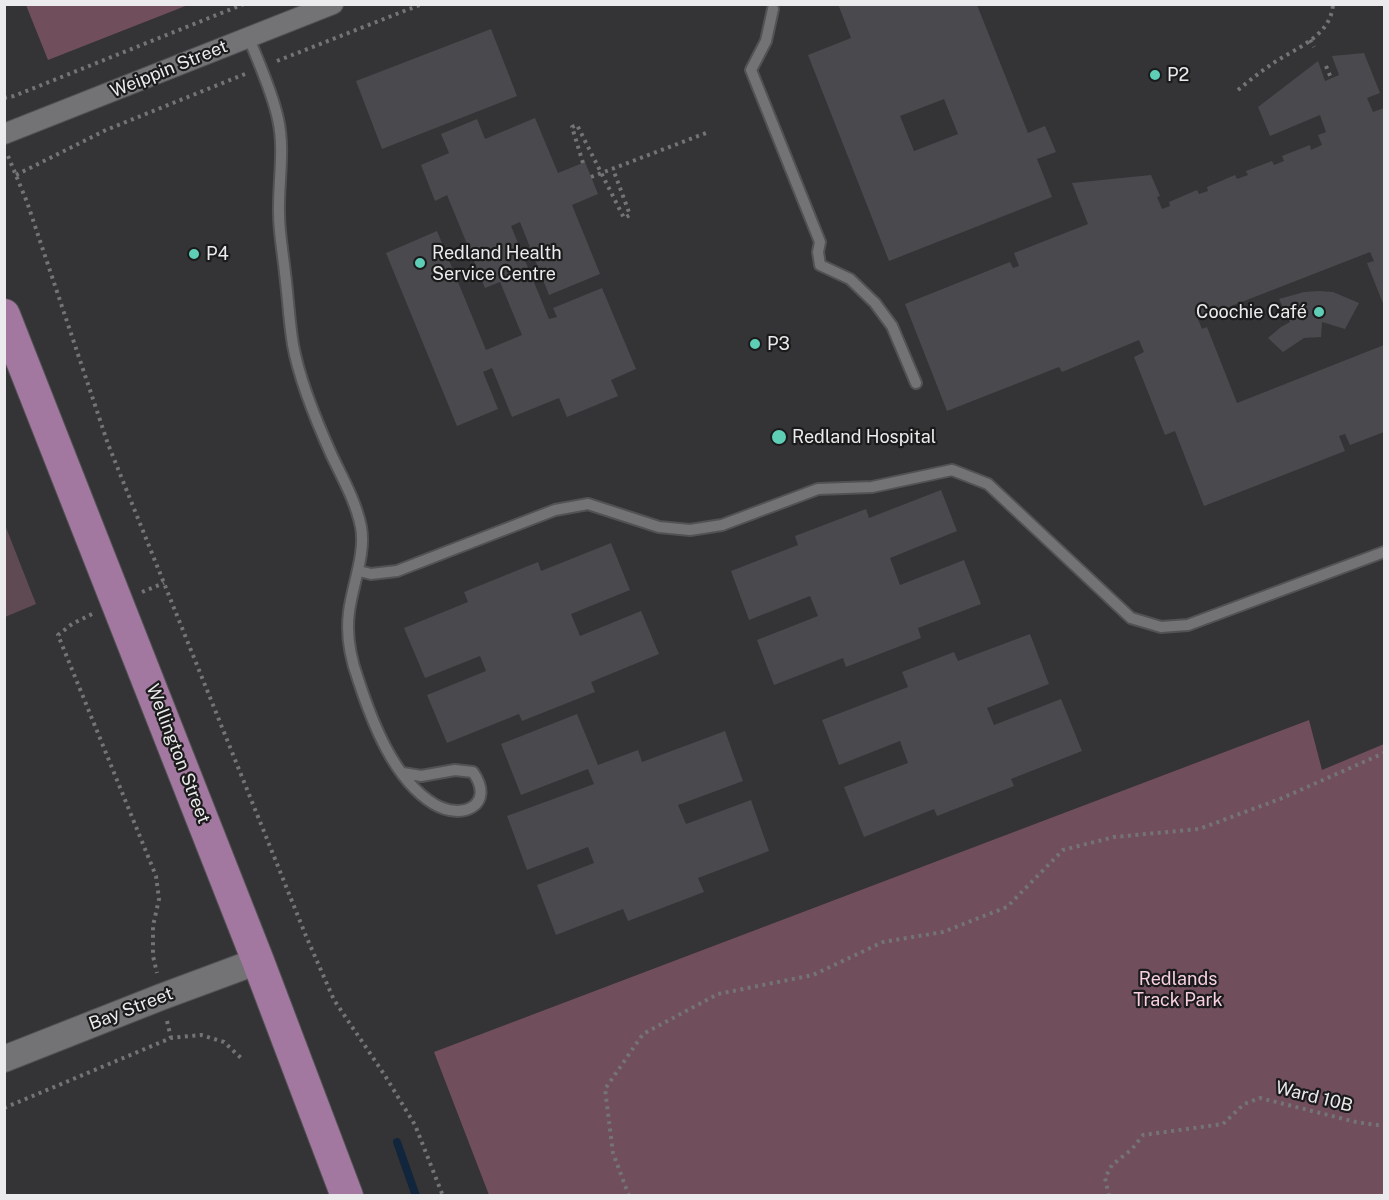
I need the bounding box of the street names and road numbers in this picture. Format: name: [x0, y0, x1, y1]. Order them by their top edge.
street label: Weippin Street: [107, 36, 231, 102]
street label: Wellington Street: [141, 681, 215, 827]
street label: Bay Street: [86, 983, 176, 1035]
street label: Ward 10B: [1273, 1077, 1355, 1117]

